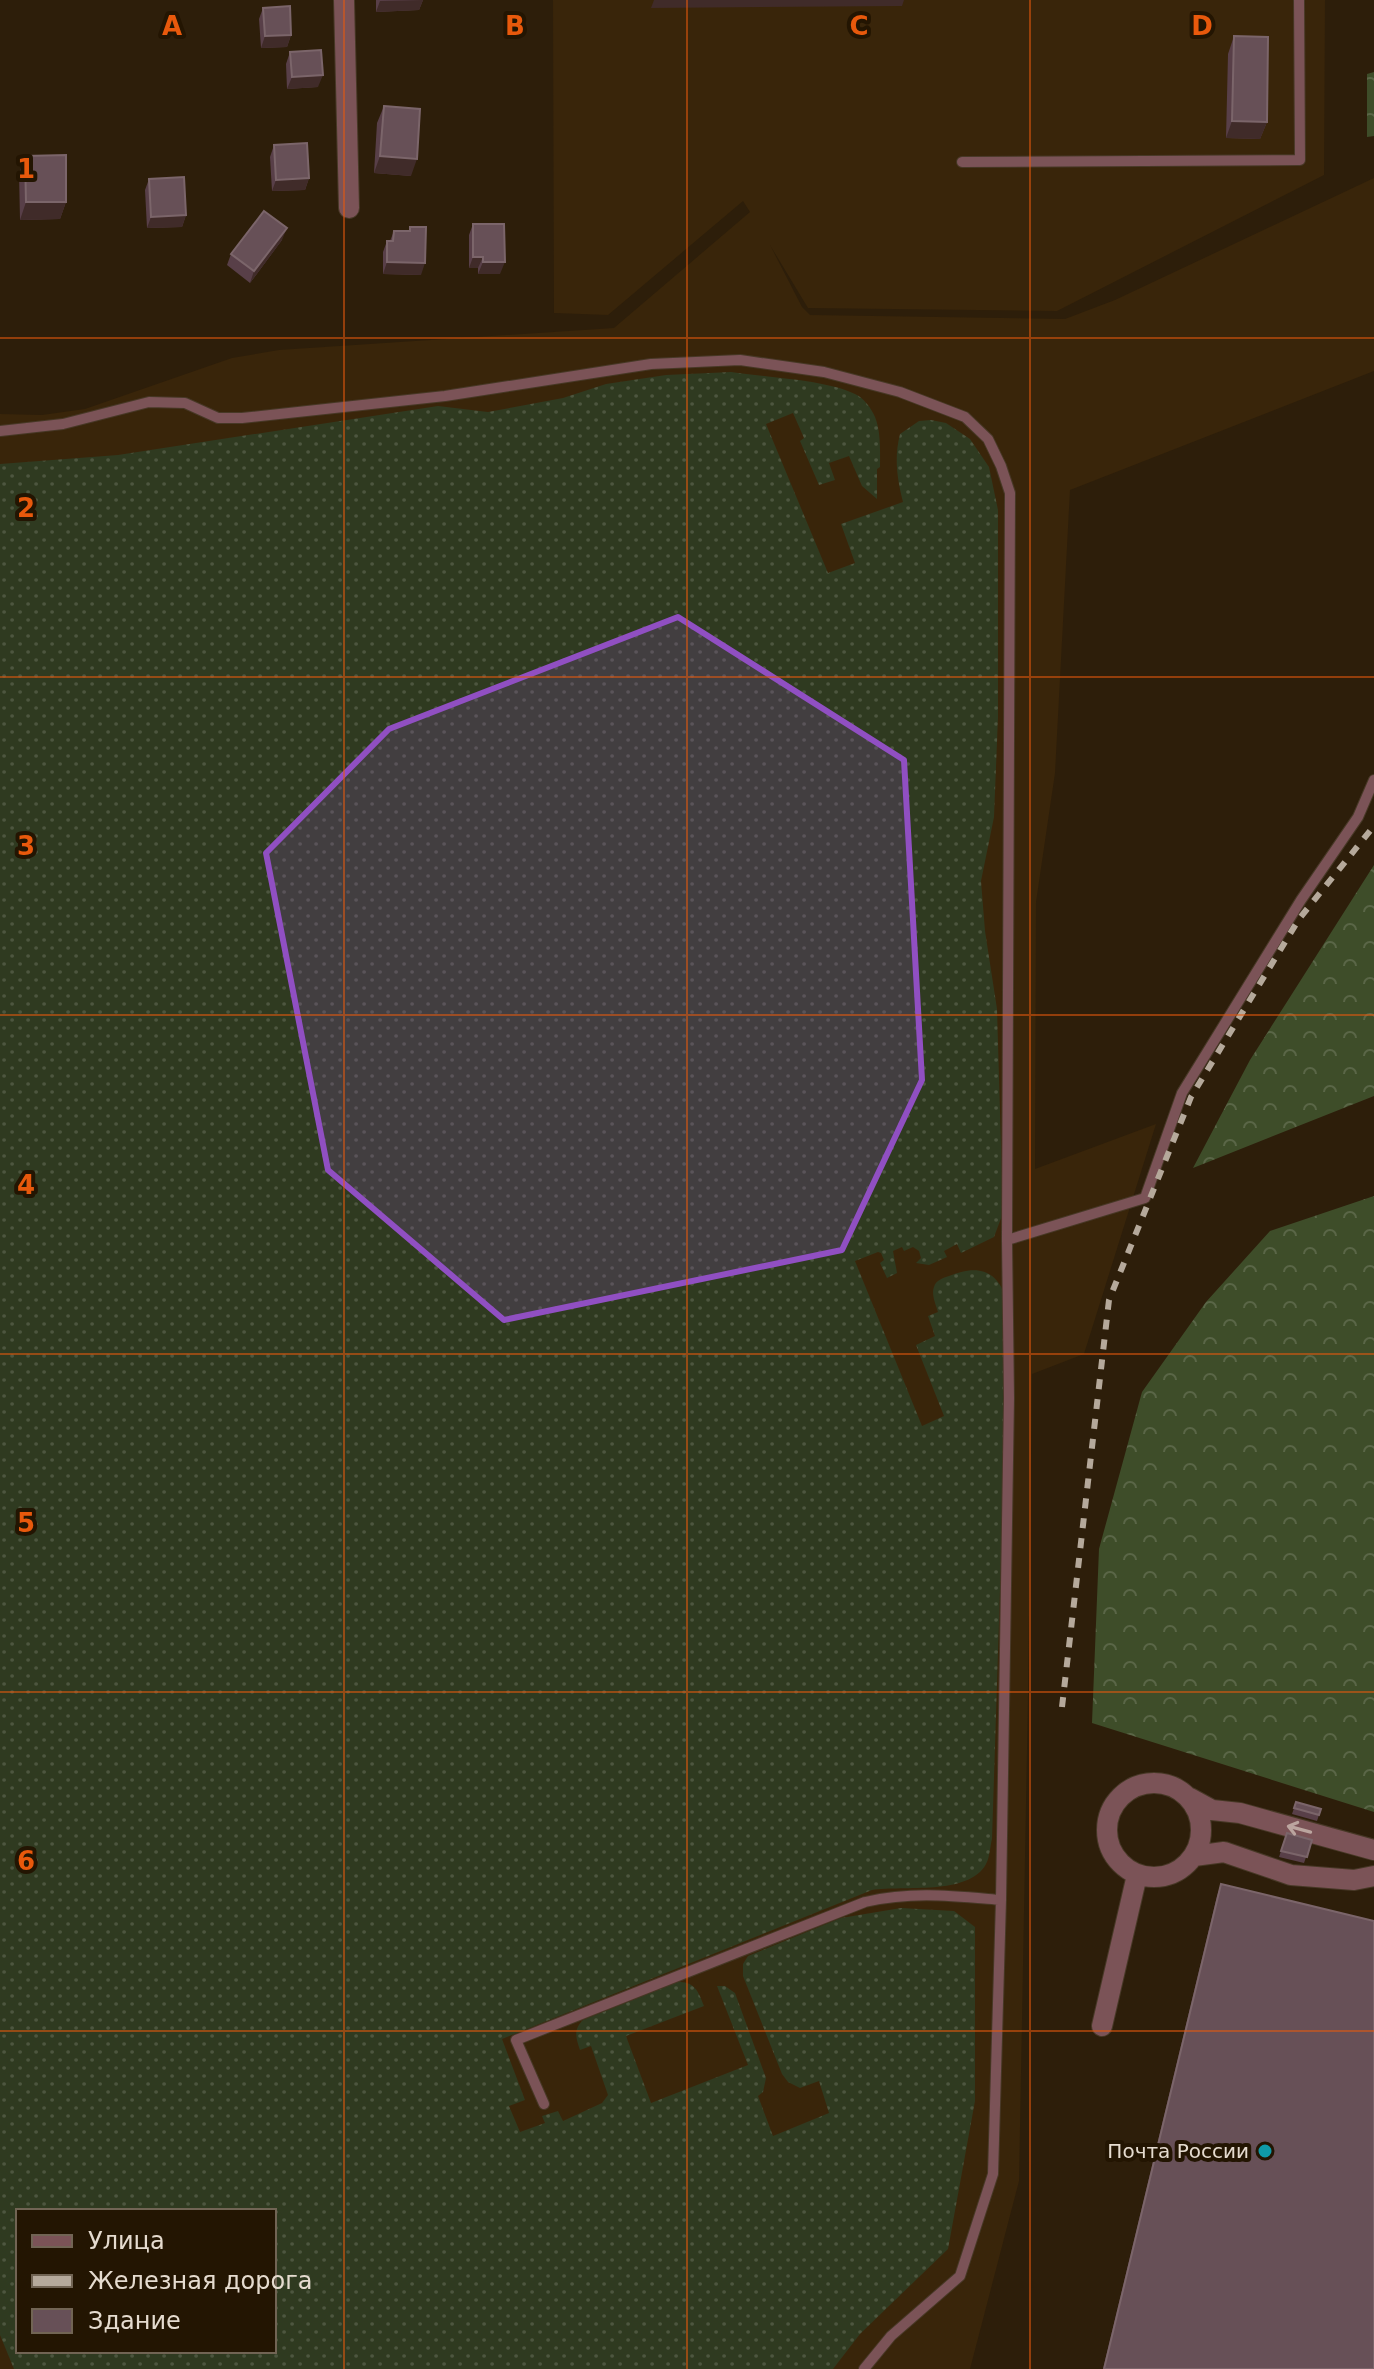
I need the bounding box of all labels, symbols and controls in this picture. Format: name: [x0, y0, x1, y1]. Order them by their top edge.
text: A: [162, 11, 182, 41]
text: B: [505, 11, 525, 41]
text: C: [849, 11, 869, 41]
text: D: [1191, 11, 1213, 41]
text: 1: [17, 154, 35, 184]
text: 2: [17, 493, 35, 523]
text: 3: [17, 831, 35, 861]
text: 4: [17, 1170, 35, 1200]
text: 5: [17, 1508, 35, 1538]
one-way arrow: [1286, 1820, 1312, 1835]
text: 6: [17, 1846, 35, 1876]
place label: Почта России: [1107, 2139, 1249, 2163]
marker: Почта России: [1256, 2142, 1274, 2160]
legend: [16, 2209, 276, 2353]
text: Улица: [88, 2227, 165, 2255]
text: Железная дорога: [88, 2267, 312, 2295]
text: Здание: [88, 2307, 181, 2335]

